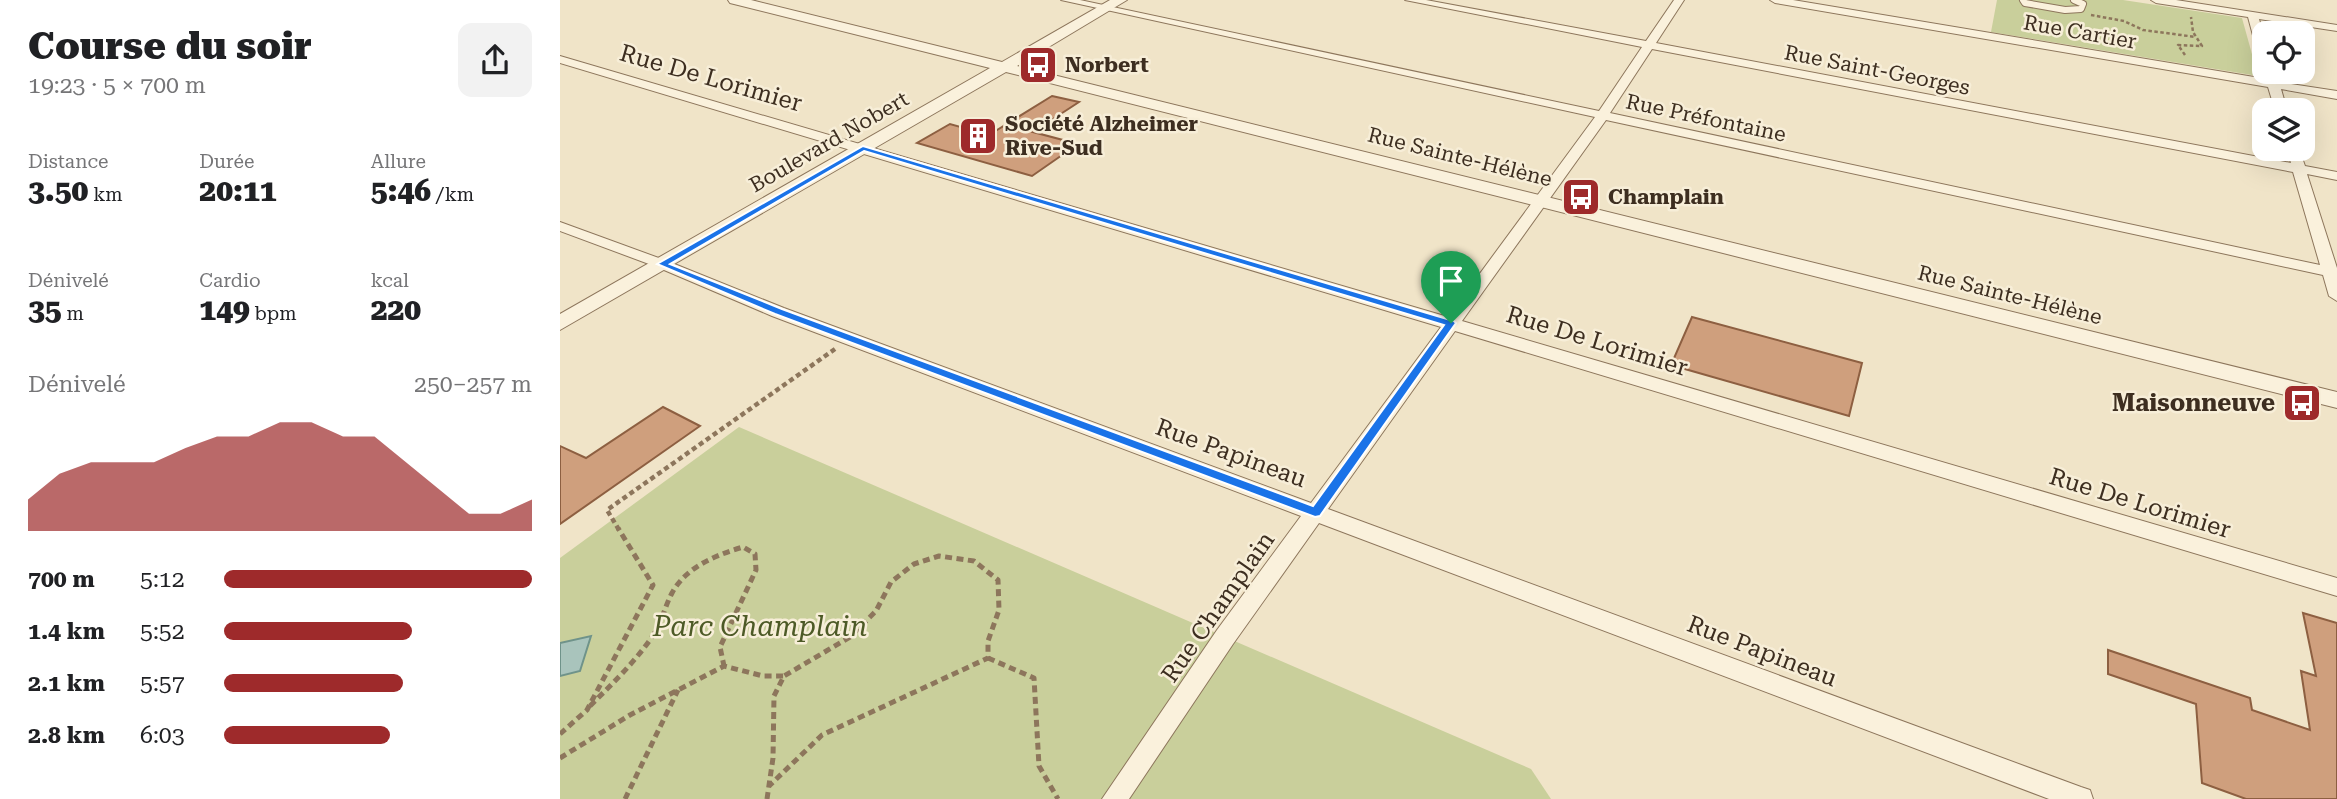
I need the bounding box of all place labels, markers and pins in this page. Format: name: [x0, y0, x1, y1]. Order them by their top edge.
bus stop icon: Norbert: [1017, 44, 1059, 86]
place label: Norbert: [1065, 53, 1149, 77]
place label: Société Alzheimer Rive-Sud: [1005, 112, 1198, 160]
building icon: Société Alzheimer Rive-Sud: [957, 115, 999, 157]
bus stop icon: Champlain: [1560, 176, 1602, 218]
place label: Champlain: [1608, 185, 1724, 209]
pin: [1421, 251, 1481, 323]
bus stop icon: Maisonneuve: [2281, 382, 2323, 424]
place label: Maisonneuve: [2112, 389, 2275, 417]

